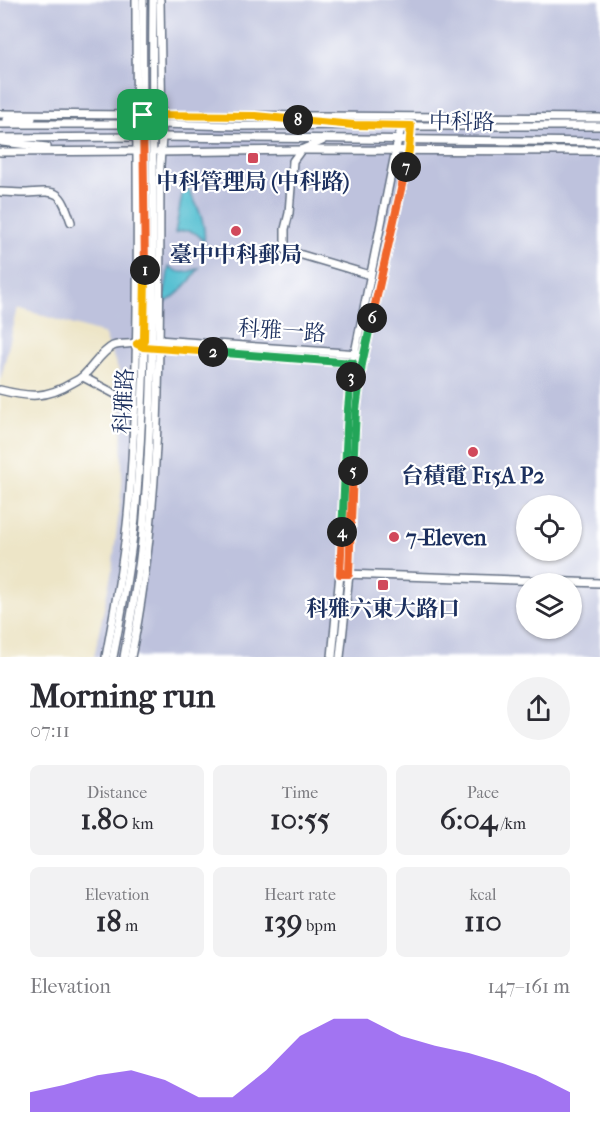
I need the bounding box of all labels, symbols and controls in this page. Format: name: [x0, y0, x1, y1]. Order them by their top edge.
pin: [117, 89, 168, 140]
icon: arrive: [126, 98, 159, 131]
pin: 8: [283, 105, 313, 135]
street label: 中科路: [429, 108, 495, 136]
text: 8: [294, 110, 302, 129]
marker: 中科管理局 (中科路): [246, 151, 260, 165]
pin: 7: [391, 152, 421, 182]
text: 7: [402, 157, 410, 176]
place label: 中科管理局 (中科路): [157, 169, 349, 195]
marker: 臺中中科郵局: [229, 224, 243, 238]
place label: 臺中中科郵局: [170, 242, 302, 268]
pin: 1: [130, 255, 160, 285]
text: 1: [142, 260, 148, 279]
pin: 6: [357, 303, 387, 333]
text: 6: [368, 308, 376, 327]
street label: 科雅一路: [237, 315, 327, 347]
pin: 2: [198, 337, 228, 367]
text: 2: [209, 342, 217, 361]
pin: 3: [336, 362, 366, 392]
street label: 科雅路: [109, 367, 139, 435]
text: 3: [348, 367, 354, 386]
marker: 台積電 F15A P2: [466, 445, 480, 459]
pin: 5: [338, 456, 368, 486]
text: 5: [350, 461, 356, 480]
place label: 台積電 F15A P2: [401, 463, 545, 489]
map controls: [516, 495, 582, 639]
button: locate: [516, 495, 582, 561]
pin: 4: [327, 517, 357, 547]
text: 4: [337, 522, 347, 541]
place label: 7-Eleven: [405, 525, 487, 551]
marker: 7-Eleven: [387, 530, 401, 544]
button: layers: [516, 573, 582, 639]
marker: 科雅六東大路口: [376, 578, 390, 592]
place label: 科雅六東大路口: [306, 596, 460, 622]
text: Morning run: [30, 677, 215, 716]
button: share: [507, 677, 570, 740]
text: 07:11: [30, 719, 70, 742]
text: Distance: [87, 783, 147, 802]
text: Time: [282, 783, 318, 802]
text: Pace: [467, 783, 499, 802]
text: 1.80: [80, 802, 129, 837]
text: 10:55: [270, 802, 330, 837]
text: 6:04: [440, 802, 497, 837]
text: km: [129, 814, 154, 833]
text: /km: [497, 814, 526, 833]
text: Elevation: [85, 885, 149, 904]
text: Heart rate: [264, 885, 336, 904]
text: kcal: [470, 885, 496, 904]
text: 18: [96, 904, 122, 939]
text: 139: [264, 904, 303, 939]
text: 110: [464, 904, 502, 939]
text: m: [122, 916, 138, 935]
text: bpm: [303, 916, 336, 935]
text: Elevation: [30, 975, 111, 998]
text: 147–161 m: [487, 975, 570, 998]

